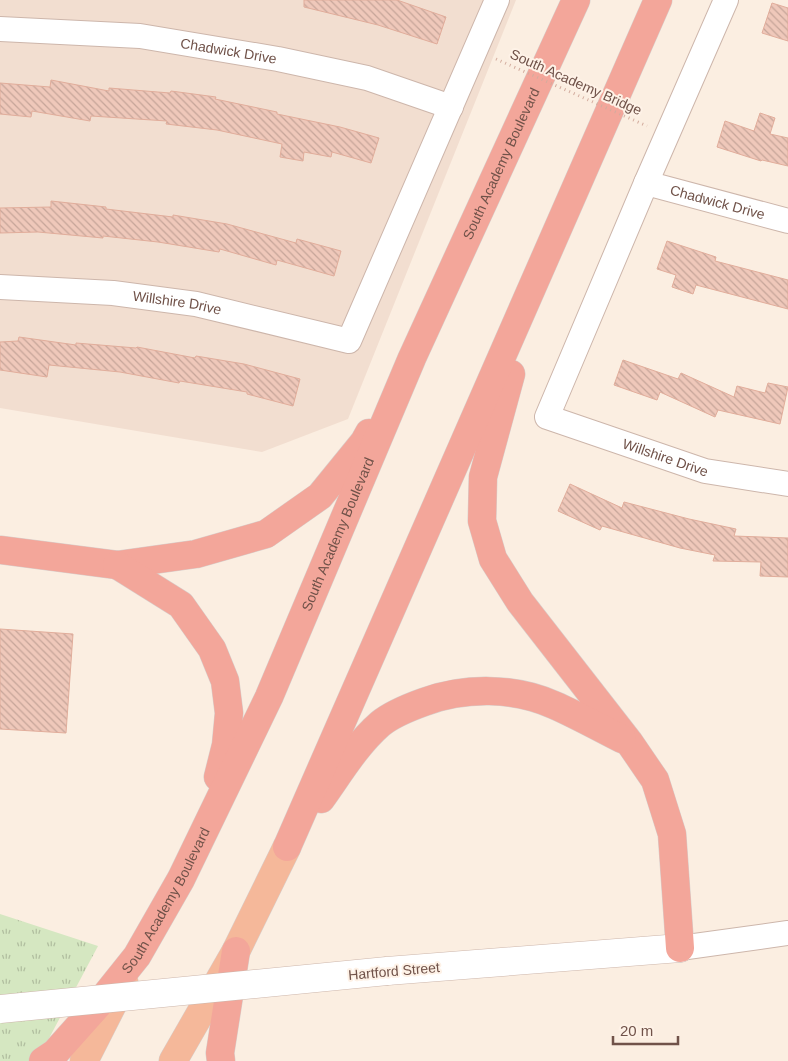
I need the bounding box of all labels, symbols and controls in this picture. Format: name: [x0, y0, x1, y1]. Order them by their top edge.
street label: Chadwick Drive: [179, 35, 278, 67]
street label: South Academy Bridge: [508, 46, 645, 118]
street label: South Academy Boulevard: [459, 85, 543, 242]
street label: Chadwick Drive: [668, 182, 767, 222]
street label: Willshire Drive: [132, 288, 223, 318]
street label: Willshire Drive: [620, 435, 711, 480]
street label: South Academy Boulevard: [298, 455, 377, 613]
street label: South Academy Boulevard: [118, 825, 213, 977]
street label: Hartford Street: [348, 959, 441, 983]
scale bar: [613, 1014, 678, 1046]
text: 20 m: [620, 1022, 653, 1039]

